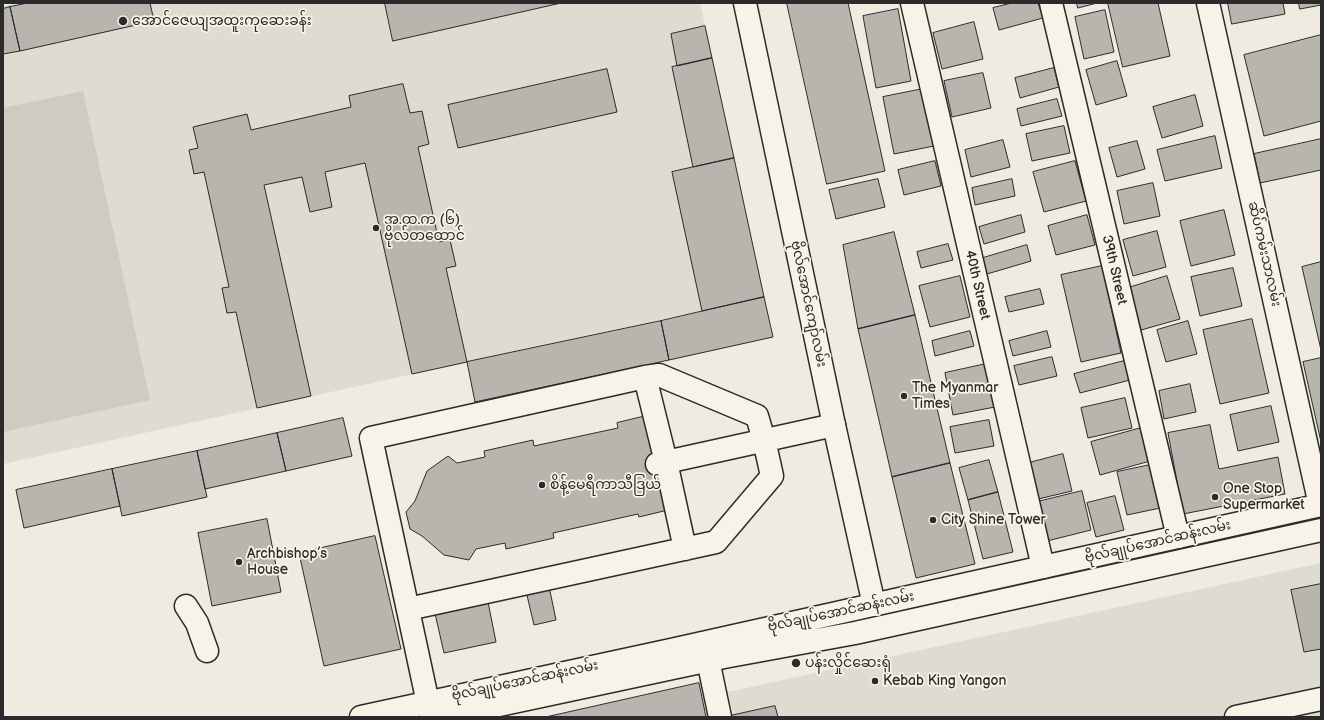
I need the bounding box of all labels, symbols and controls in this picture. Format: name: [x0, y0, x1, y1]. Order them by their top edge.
place label: အောင်ဇေယျအထူးကုဆေးခန်း: [132, 13, 312, 29]
marker: အောင်ဇေယျအထူးကုဆေးခန်း: [117, 15, 129, 27]
street label: ဆိပ်ကမ်းသာလမ်း: [1244, 200, 1284, 308]
place label: အ.ထ.က (၆) ဗိုလ်တထောင်: [384, 212, 465, 244]
marker: အ.ထ.က (၆) ဗိုလ်တထောင်: [371, 223, 381, 233]
street label: 39th Street: [1098, 234, 1130, 306]
street label: ဗိုလ်အောင်ကျော်လမ်း: [786, 239, 830, 369]
street label: 40th Street: [961, 249, 993, 321]
place label: The Myanmar Times: [912, 380, 998, 412]
marker: The Myanmar Times: [899, 391, 909, 401]
place label: စိန့်မေရီကာသီဒြယ်: [550, 477, 661, 493]
marker: စိန့်မေရီကာသီဒြယ်: [537, 480, 547, 490]
place label: One Stop Supermarket: [1223, 481, 1305, 514]
marker: One Stop Supermarket: [1210, 492, 1220, 502]
place label: City Shine Tower: [941, 512, 1046, 528]
marker: City Shine Tower: [928, 515, 938, 525]
street label: ဗိုလ်ချုပ်အောင်ဆန်းလမ်း: [1083, 517, 1233, 567]
place label: Archbishop’s House: [247, 546, 327, 578]
marker: Archbishop’s House: [234, 557, 244, 567]
street label: ဗိုလ်ချုပ်အောင်ဆန်းလမ်း: [766, 588, 916, 636]
place label: ပန်းလှိုင်ဆေးရုံ: [805, 655, 891, 671]
street label: ဗိုလ်ချုပ်အောင်ဆန်းလမ်း: [450, 657, 600, 705]
marker: ပန်းလှိုင်ဆေးရုံ: [790, 657, 802, 669]
place label: Kebab King Yangon: [883, 673, 1006, 689]
marker: Kebab King Yangon: [870, 676, 880, 686]

